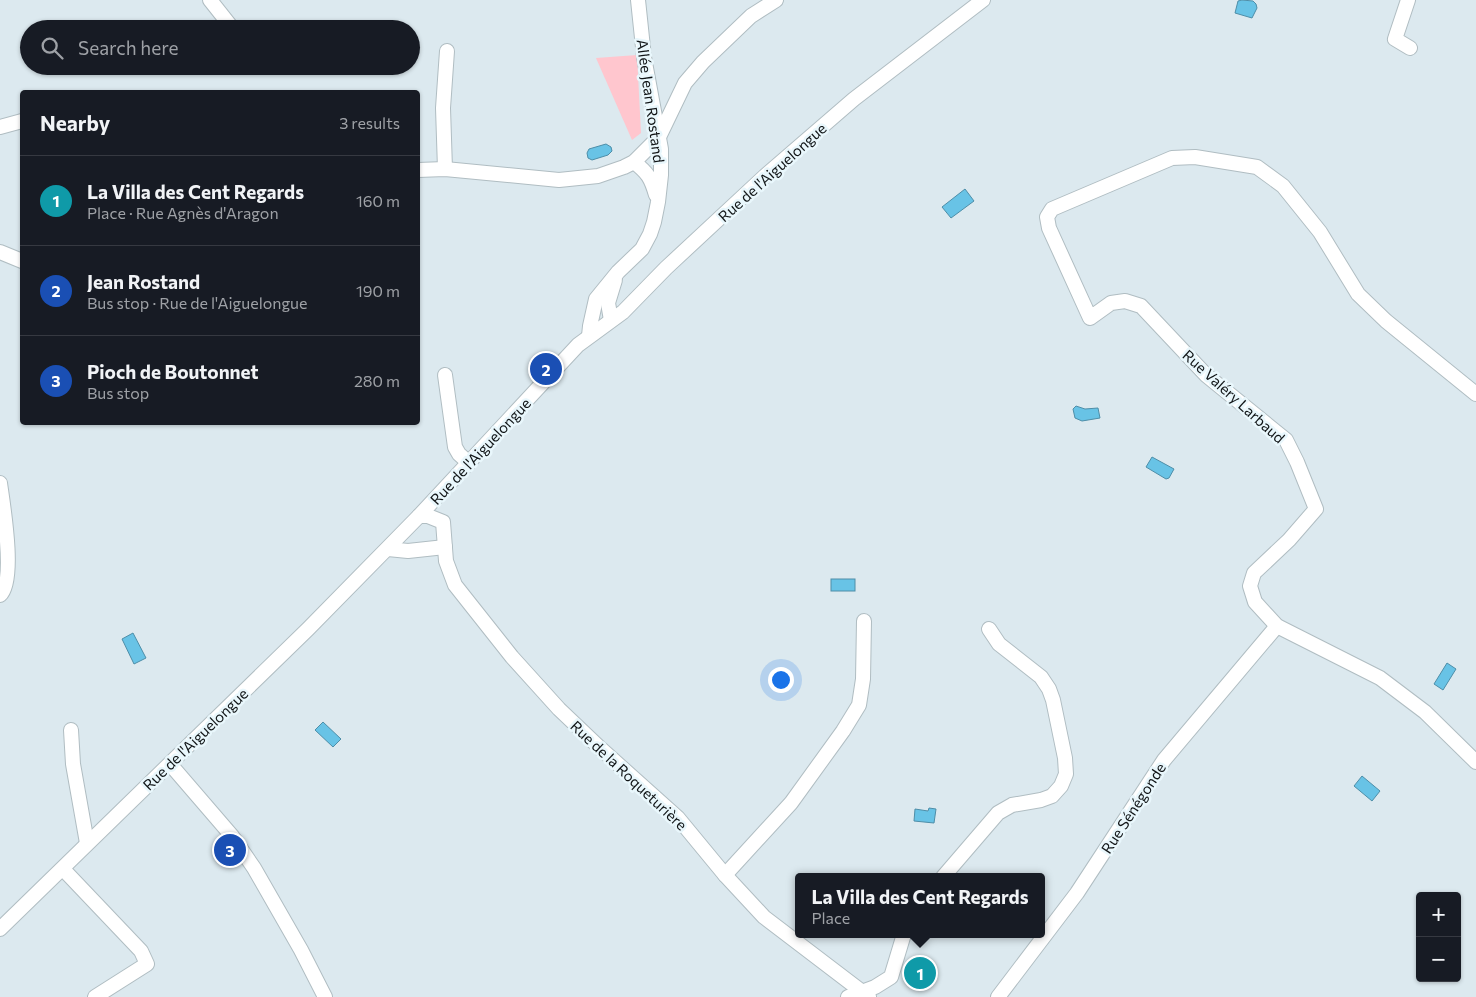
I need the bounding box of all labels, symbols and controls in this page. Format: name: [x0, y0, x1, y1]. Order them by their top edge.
search box: [20, 20, 420, 75]
icon: search: [38, 34, 66, 62]
text: Search here: [78, 36, 178, 59]
street label: Allée Jean Rostand: [633, 38, 669, 164]
text: Nearby: [40, 110, 110, 135]
text: 3 results: [339, 113, 400, 132]
street label: Rue de l'Aiguelongue: [714, 119, 830, 225]
text: La Villa des Cent Regards: [87, 180, 304, 203]
text: 1: [52, 191, 60, 210]
text: 160 m: [356, 191, 400, 210]
text: Place · Rue Agnès d'Aragon: [87, 203, 279, 222]
text: Jean Rostand: [87, 270, 200, 293]
text: 2: [51, 281, 61, 300]
text: 190 m: [356, 281, 400, 300]
text: Bus stop · Rue de l'Aiguelongue: [87, 293, 307, 312]
street label: Rue Valéry Larbaud: [1179, 345, 1289, 447]
pin: 2: [530, 350, 562, 388]
text: Pioch de Boutonnet: [87, 360, 259, 383]
text: 3: [51, 371, 61, 390]
text: 280 m: [354, 371, 400, 390]
text: Bus stop: [87, 383, 149, 402]
street label: Rue de l'Aiguelongue: [426, 394, 534, 508]
your location: [768, 667, 794, 693]
street label: Rue de l'Aiguelongue: [139, 684, 251, 794]
street label: Rue de la Roqueturière: [567, 716, 691, 834]
street label: Rue Sénégonde: [1097, 759, 1169, 857]
pin: 3: [214, 831, 246, 869]
popup: [795, 873, 1045, 938]
text: La Villa des Cent Regards: [811, 885, 1029, 908]
map controls: [1416, 892, 1461, 982]
button: +: [1416, 892, 1461, 937]
text: Place: [811, 908, 850, 927]
button: −: [1416, 937, 1461, 982]
pin: 1: [904, 954, 936, 992]

